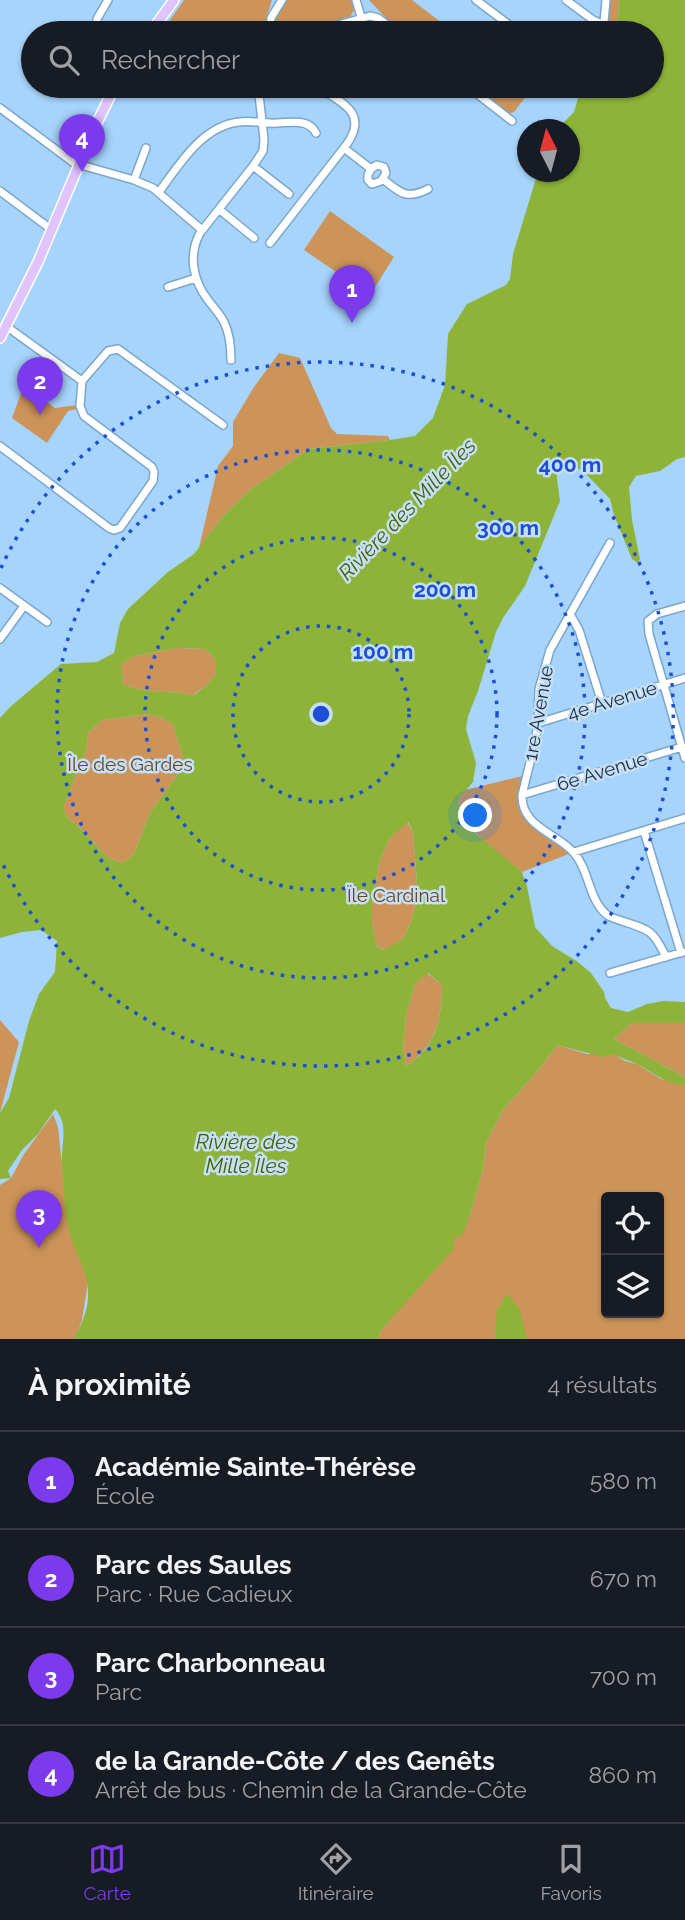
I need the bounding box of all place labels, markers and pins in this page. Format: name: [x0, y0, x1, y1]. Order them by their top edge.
pin: 4: [59, 114, 105, 172]
pin: 1: [329, 265, 375, 323]
pin: 2: [17, 357, 63, 415]
centre of rings: [309, 702, 333, 726]
pin: 3: [16, 1190, 62, 1248]

